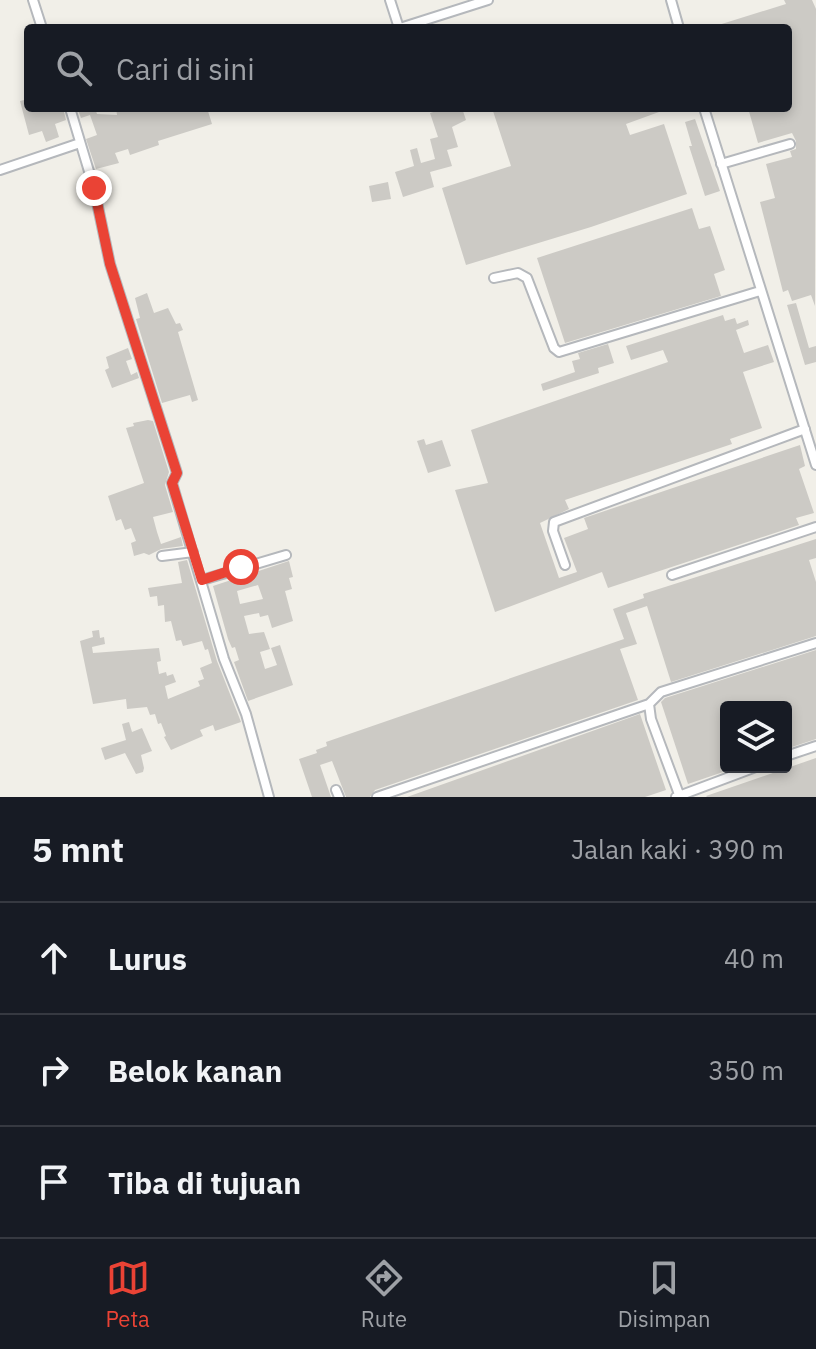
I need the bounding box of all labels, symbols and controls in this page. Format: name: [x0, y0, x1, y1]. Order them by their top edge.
search box: [24, 24, 792, 112]
icon: search: [52, 46, 96, 90]
text: Cari di sini: [116, 49, 255, 88]
route end: [76, 170, 112, 206]
route start: [223, 549, 259, 585]
map controls: [720, 701, 792, 773]
button: layers: [720, 701, 792, 773]
text: 5 mnt: [32, 827, 124, 871]
text: Jalan kaki · 390 m: [571, 832, 784, 866]
icon: ahead: [32, 936, 76, 980]
text: Lurus: [108, 939, 187, 978]
text: 40 m: [724, 941, 784, 975]
icon: right: [32, 1048, 76, 1092]
text: Belok kanan: [108, 1051, 282, 1090]
text: 350 m: [708, 1053, 784, 1087]
icon: arrive: [32, 1160, 76, 1204]
text: Tiba di tujuan: [108, 1163, 301, 1202]
tab: Peta: [105, 1256, 150, 1333]
tab: Rute: [361, 1256, 407, 1333]
tab: Disimpan: [618, 1256, 711, 1333]

